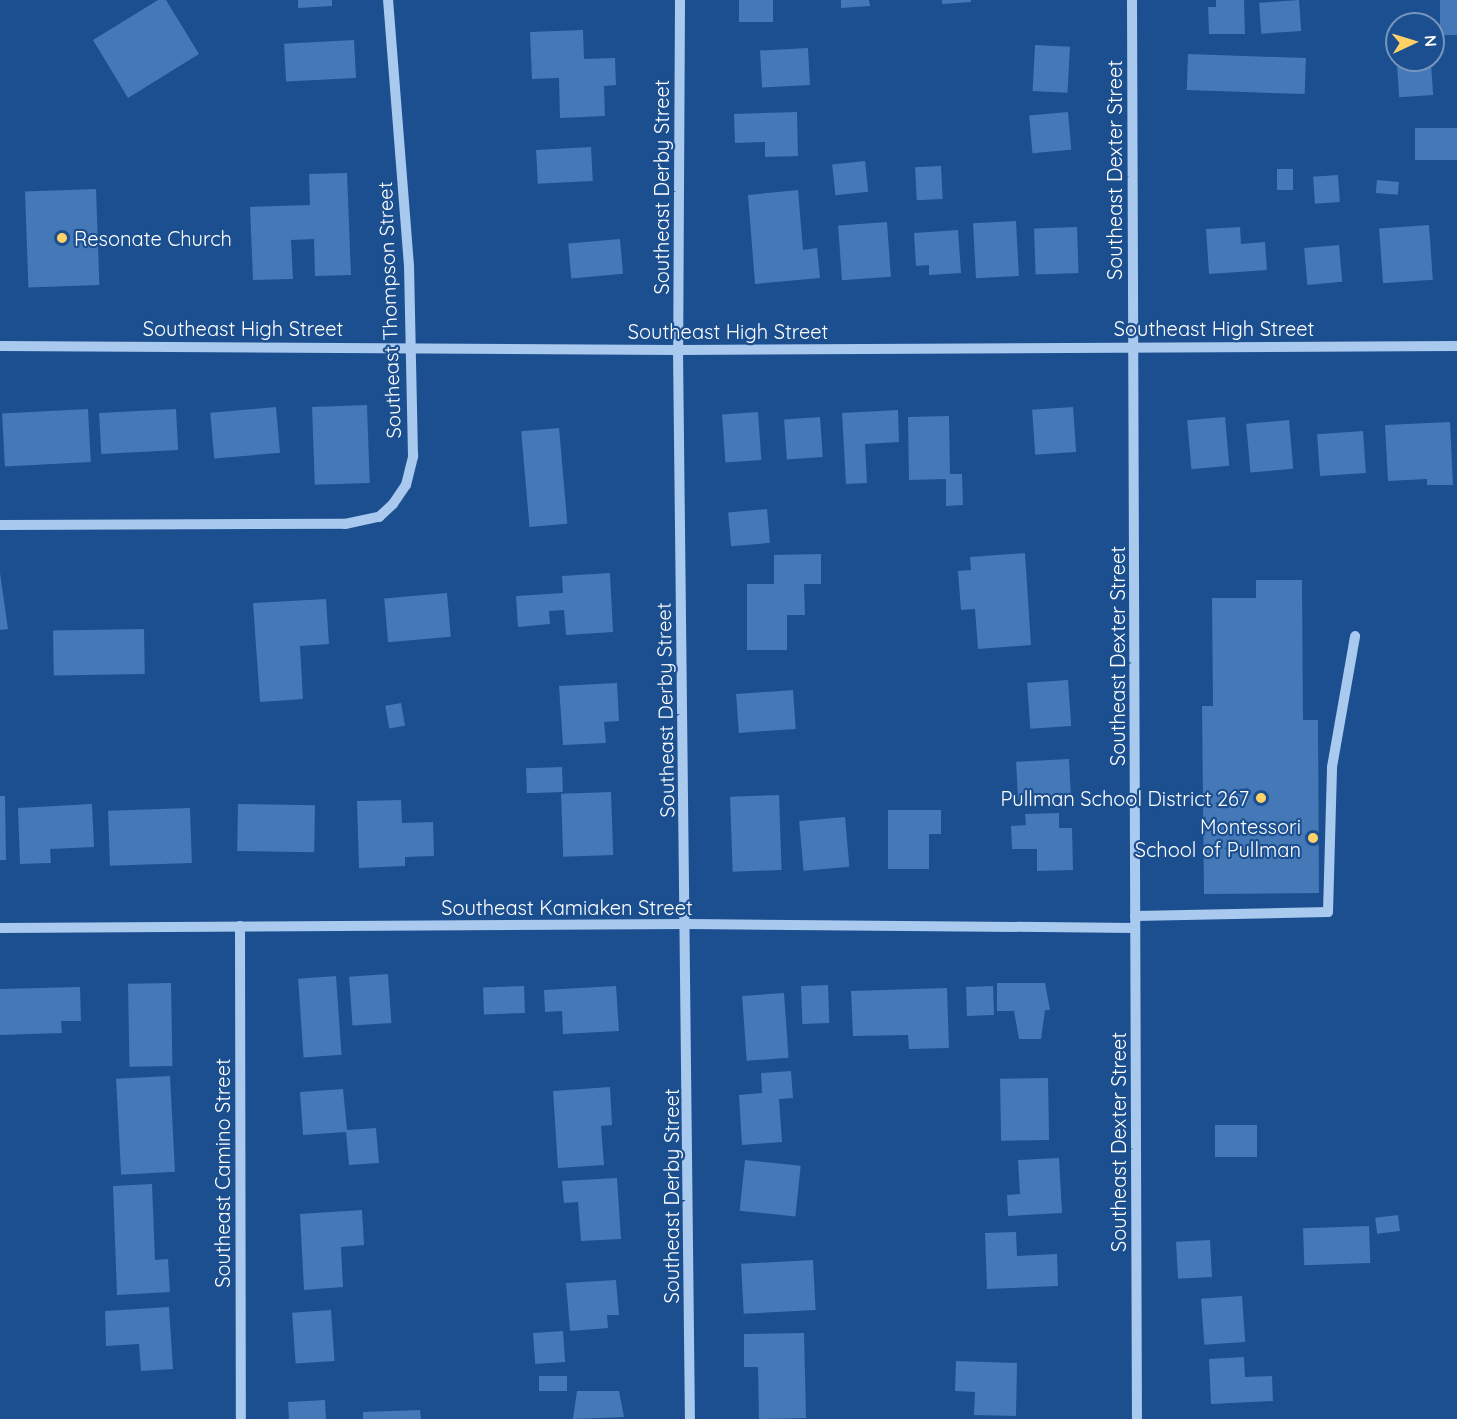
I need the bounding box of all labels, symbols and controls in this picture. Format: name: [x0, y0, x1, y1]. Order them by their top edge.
north arrow: [1385, 12, 1445, 72]
text: N: [1421, 34, 1441, 47]
street label: Southeast Dexter Street: [1102, 60, 1126, 280]
street label: Southeast Derby Street: [649, 79, 673, 295]
street label: Southeast Thompson Street: [373, 181, 405, 439]
place label: Resonate Church: [74, 226, 232, 250]
marker: Resonate Church: [55, 231, 69, 245]
street label: Southeast High Street: [143, 316, 343, 340]
street label: Southeast High Street: [1114, 316, 1314, 340]
street label: Southeast High Street: [628, 319, 828, 343]
street label: Southeast Dexter Street: [1105, 546, 1129, 766]
street label: Southeast Derby Street: [651, 602, 679, 818]
place label: Pullman School District 267: [1001, 786, 1249, 810]
marker: Pullman School District 267: [1254, 791, 1268, 805]
place label: Montessori School of Pullman: [1135, 814, 1301, 861]
marker: Montessori School of Pullman: [1306, 831, 1320, 845]
street label: Southeast Kamiaken Street: [441, 895, 693, 919]
street label: Southeast Dexter Street: [1106, 1032, 1130, 1252]
street label: Southeast Camino Street: [210, 1058, 234, 1288]
street label: Southeast Derby Street: [659, 1088, 683, 1304]

